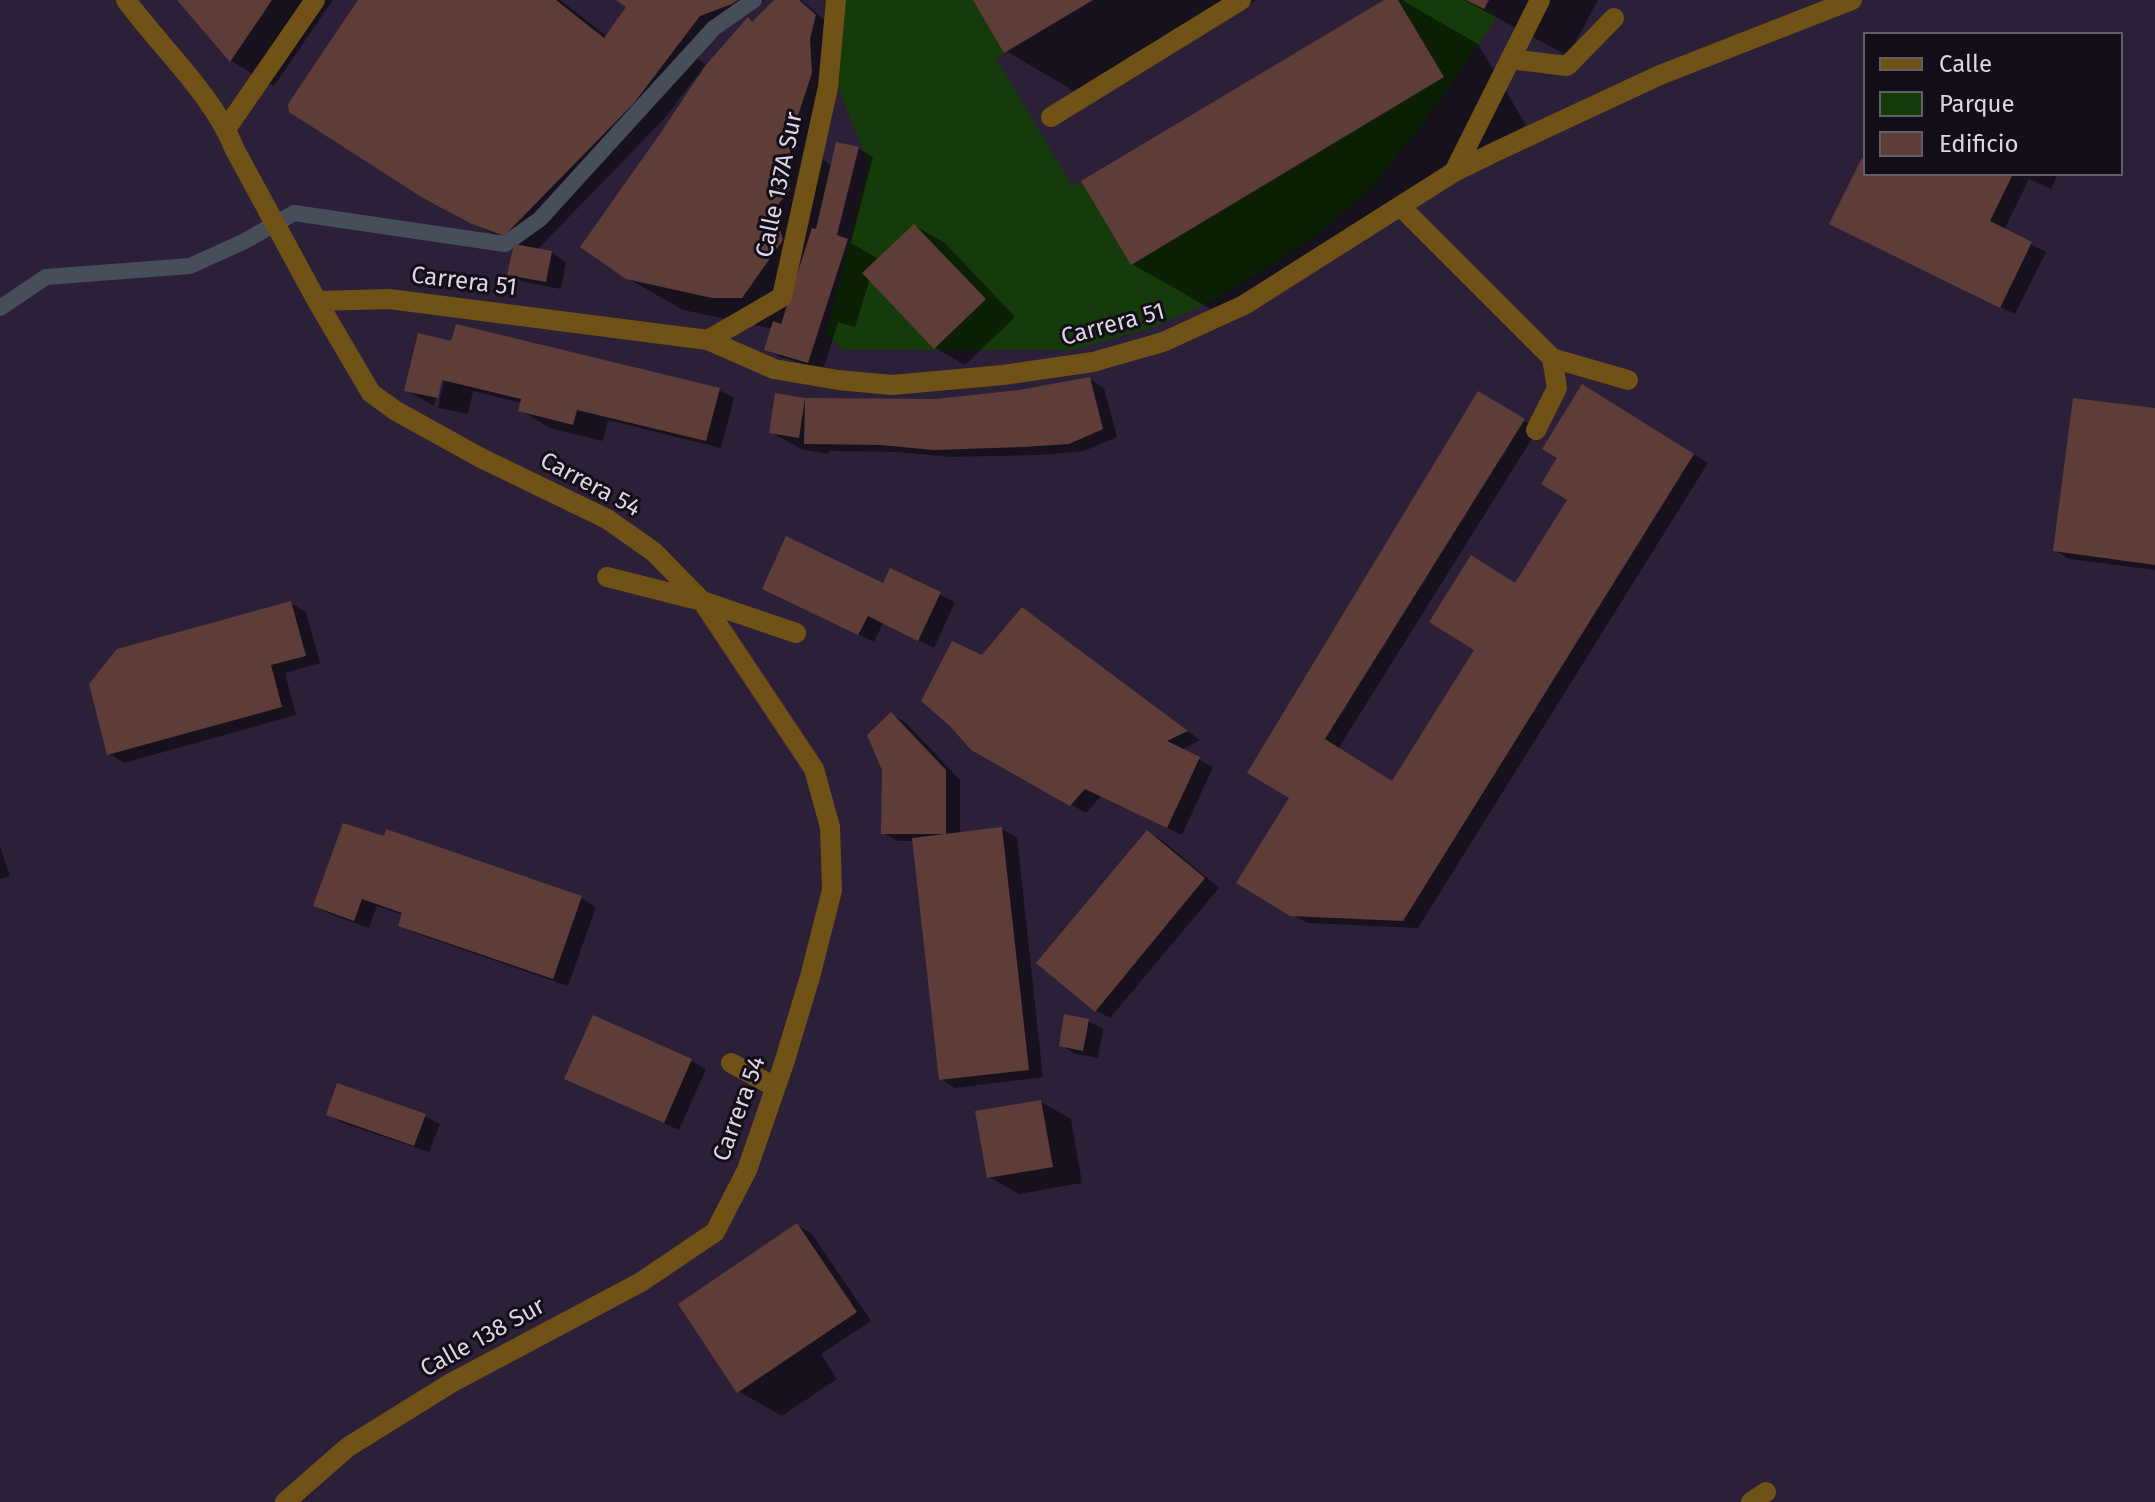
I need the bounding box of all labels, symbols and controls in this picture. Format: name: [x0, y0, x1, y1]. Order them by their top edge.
legend: [1863, 32, 2123, 176]
text: Calle: [1939, 50, 1992, 78]
text: Parque: [1939, 90, 2015, 118]
street label: Calle 137A Sur: [751, 110, 809, 260]
text: Edificio: [1939, 130, 2019, 158]
street label: Carrera 51: [410, 261, 518, 303]
street label: Carrera 51: [1058, 297, 1168, 353]
street label: Carrera 54: [535, 447, 645, 523]
street label: Carrera 54: [708, 1052, 772, 1166]
street label: Calle 138 Sur: [416, 1292, 550, 1384]

